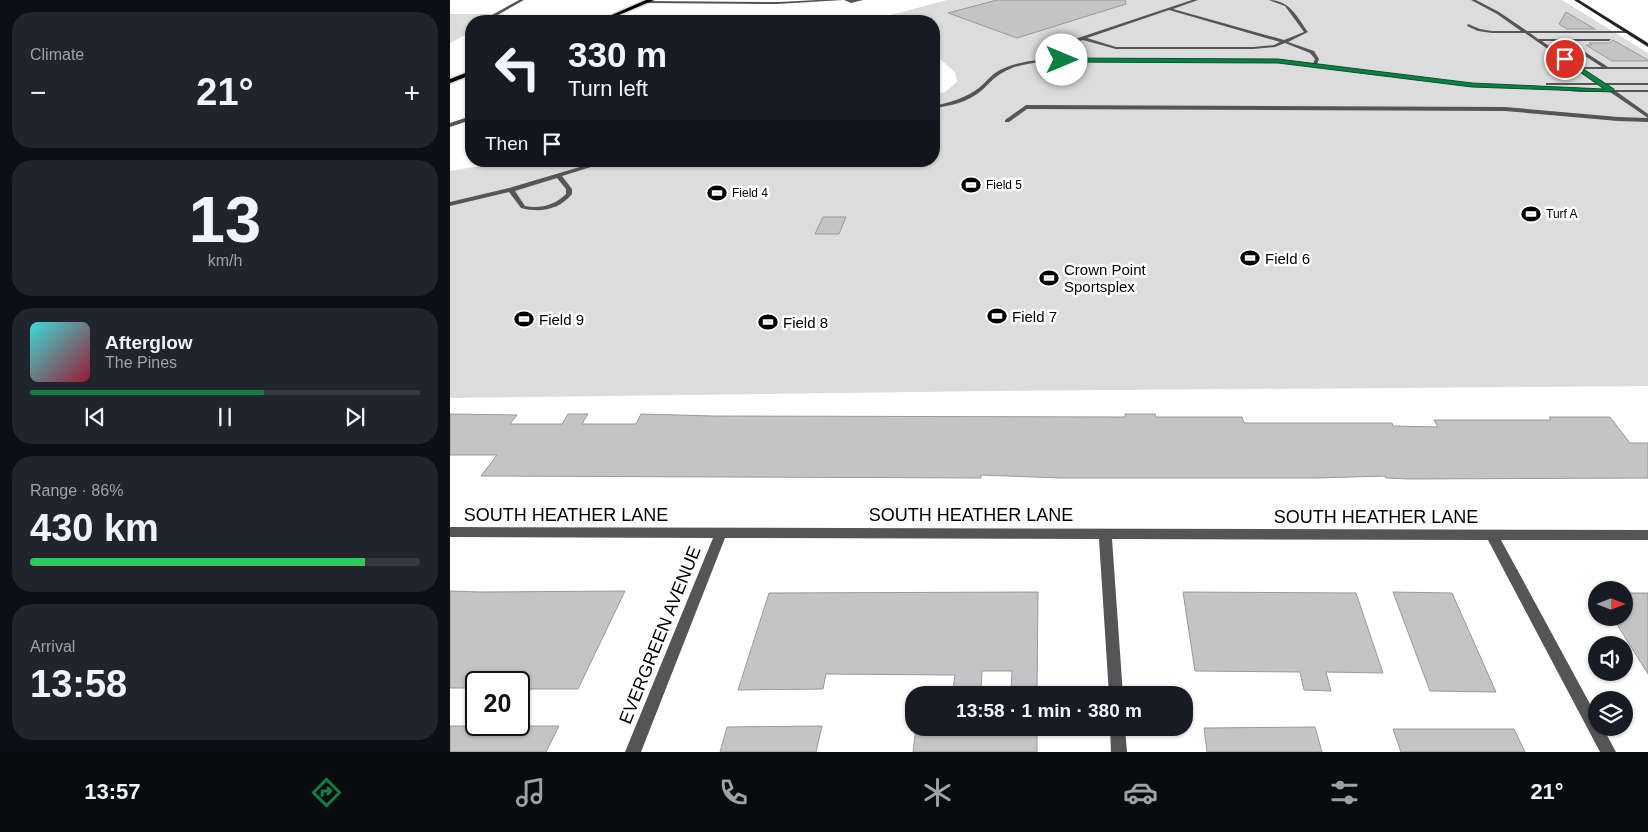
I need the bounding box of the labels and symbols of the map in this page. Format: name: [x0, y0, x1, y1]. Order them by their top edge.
position arrow: [1035, 33, 1087, 85]
pin: [1544, 38, 1586, 80]
sports icon: Field 5: [960, 174, 982, 196]
place label: Field 5: [986, 178, 1022, 192]
sports icon: Field 4: [706, 182, 728, 204]
place label: Field 4: [732, 186, 768, 200]
sports icon: Turf A: [1520, 203, 1542, 225]
place label: Turf A: [1546, 207, 1578, 221]
sports icon: Field 6: [1239, 247, 1261, 269]
place label: Field 6: [1265, 250, 1310, 267]
place label: Crown Point Sportsplex: [1064, 261, 1147, 295]
sports icon: Crown Point Sportsplex: [1038, 267, 1060, 289]
sports icon: Field 7: [986, 305, 1008, 327]
sports icon: Field 9: [513, 308, 535, 330]
place label: Field 7: [1012, 308, 1057, 325]
place label: Field 9: [539, 311, 584, 328]
sports icon: Field 8: [757, 311, 779, 333]
place label: Field 8: [783, 314, 828, 331]
street label: SOUTH HEATHER LANE: [464, 505, 668, 525]
street label: SOUTH HEATHER LANE: [869, 505, 1073, 525]
street label: SOUTH HEATHER LANE: [1274, 507, 1478, 527]
street label: EVERGREEN AVENUE: [615, 543, 705, 727]
north arrow: [1588, 581, 1632, 626]
speed limit sign: 20: [465, 671, 530, 736]

